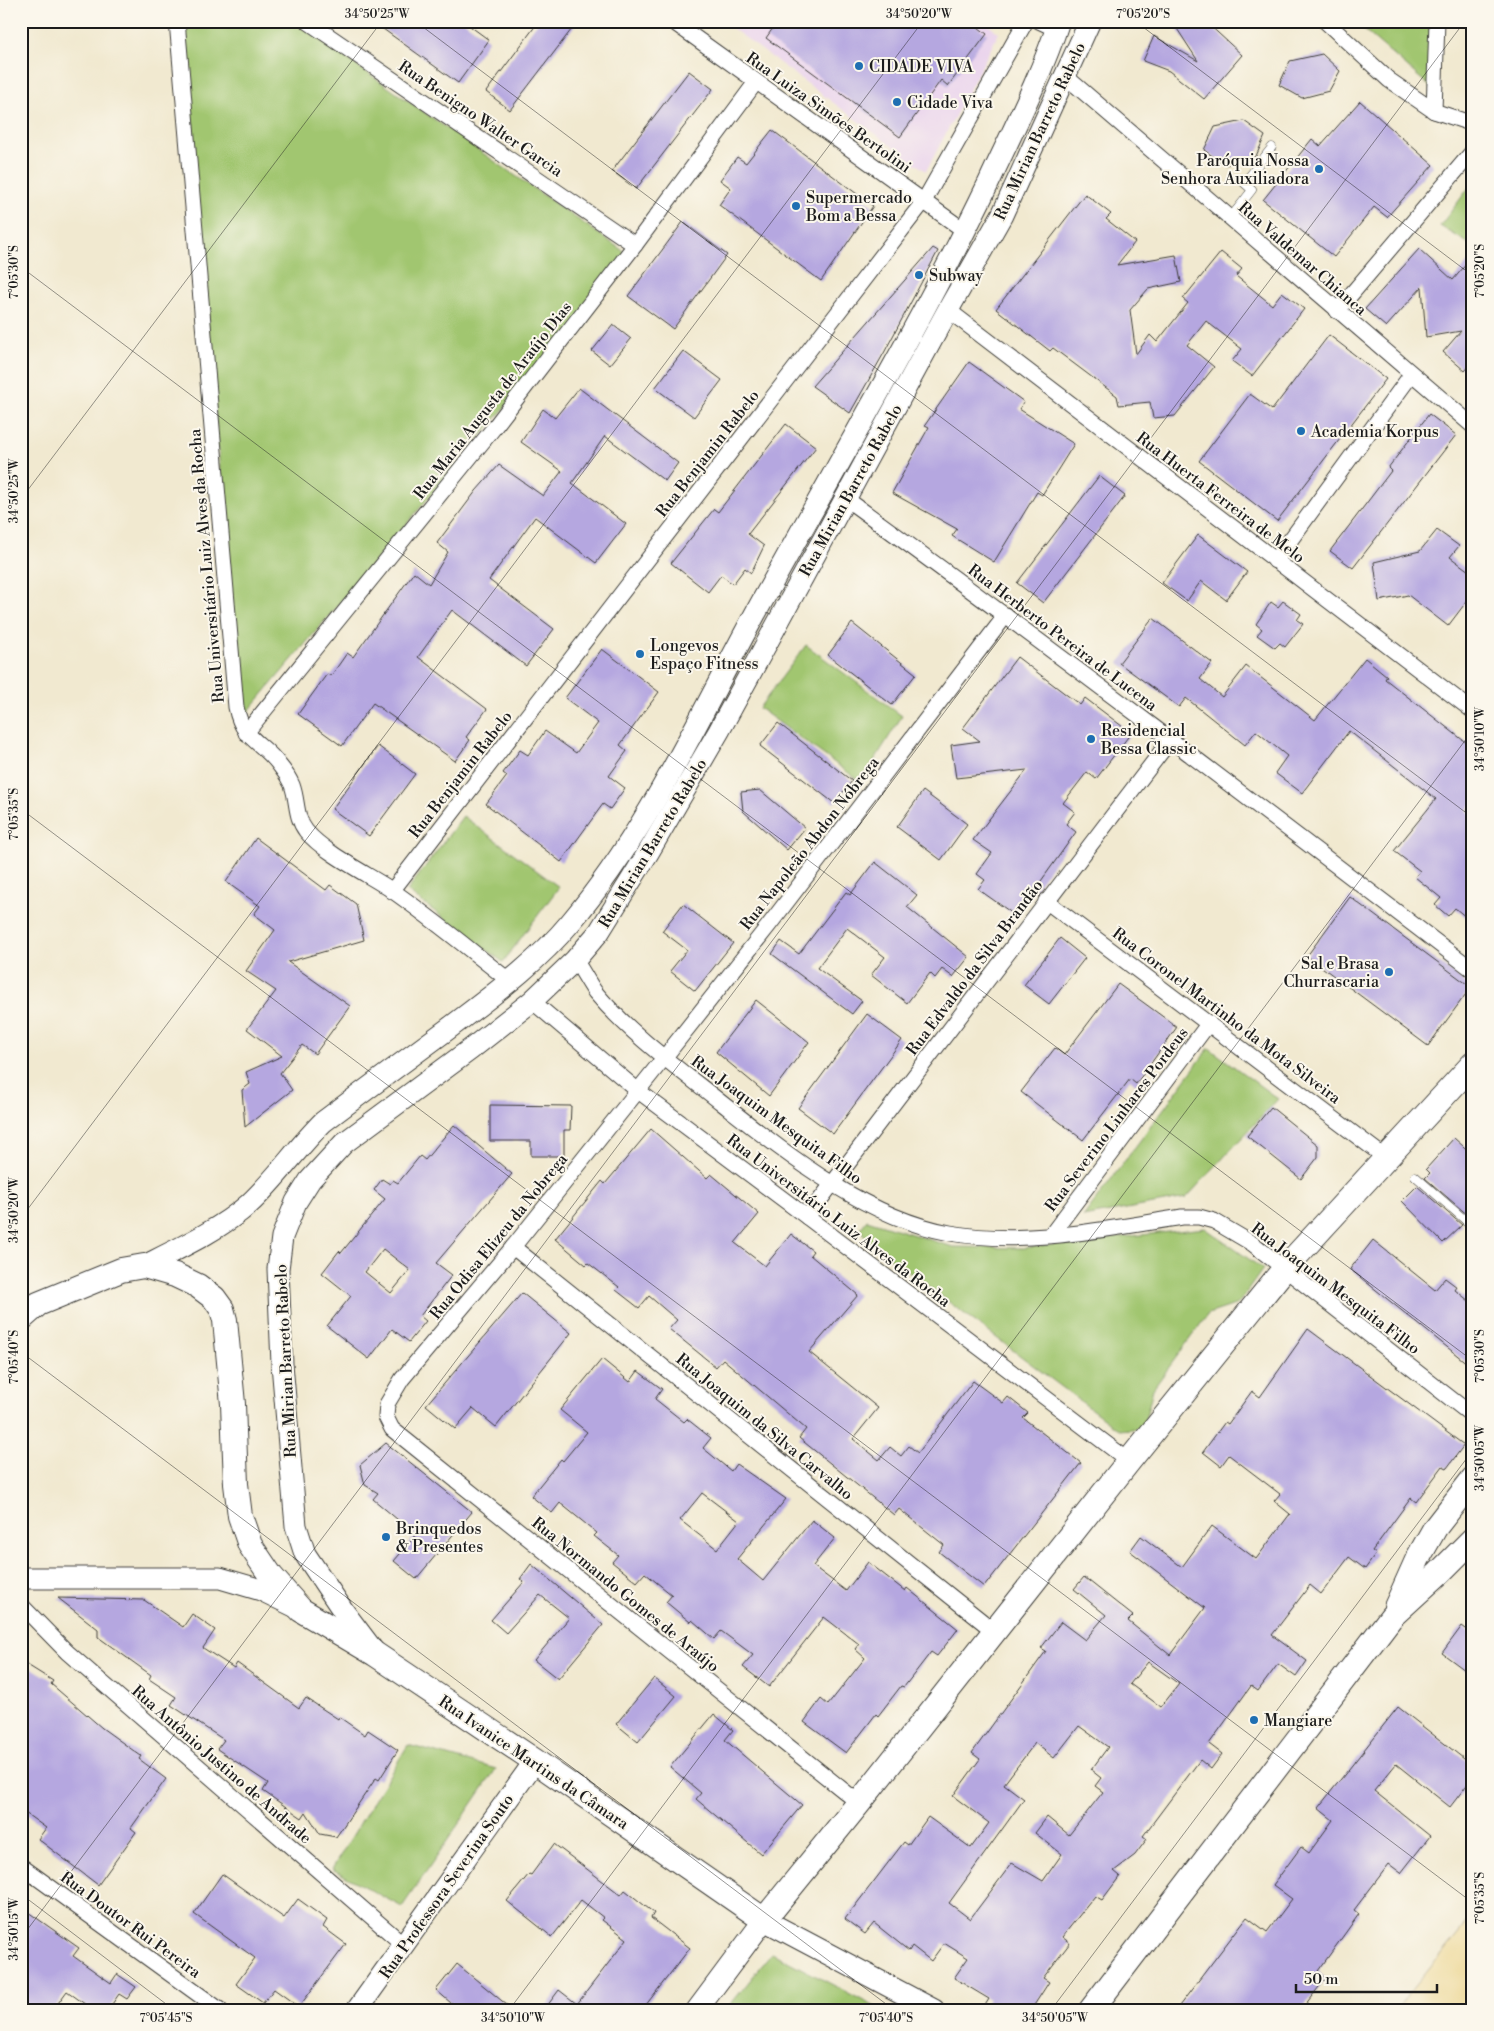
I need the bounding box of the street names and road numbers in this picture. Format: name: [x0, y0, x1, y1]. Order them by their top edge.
street label: Rua Mirian Barreto Rabelo: [990, 39, 1090, 224]
street label: Rua Luiza Simões Bertolini: [742, 48, 915, 178]
street label: Rua Benigno Walter Garcia: [394, 56, 567, 182]
street label: Rua Valdemar Chianca: [1234, 198, 1371, 321]
street label: Rua Maria Augusta de Araújo Dias: [409, 298, 576, 503]
street label: Rua Benjamin Rabelo: [652, 386, 764, 521]
street label: Rua Mirian Barreto Rabelo: [795, 401, 907, 580]
street label: Rua Universitário Luiz Alves da Rocha: [185, 427, 229, 704]
street label: Rua Huerta Ferreira de Melo: [1132, 428, 1309, 568]
street label: Rua Herberto Pereira de Lucena: [964, 560, 1162, 716]
street label: Rua Benjamin Rabelo: [405, 707, 517, 842]
street label: Rua Napoleão Abdon Nóbrega: [736, 752, 884, 934]
street label: Rua Mirian Barreto Rabelo: [594, 755, 711, 932]
street label: Rua Edvaldo da Silva Brandão: [902, 876, 1047, 1059]
street label: Rua Coronel Martinho da Mota Silveira: [1108, 923, 1345, 1109]
street label: Rua Severino Linhares Pordeus: [1041, 1023, 1193, 1216]
street label: Rua Joaquim Mesquita Filho: [687, 1051, 866, 1189]
street label: Rua Universitário Luiz Alves da Rocha: [722, 1130, 955, 1312]
street label: Rua Odisa Elizeu da Nobrega: [426, 1149, 572, 1324]
street label: Rua Joaquim Mesquita Filho: [1247, 1219, 1424, 1359]
street label: Rua Mirian Barreto Rabelo: [271, 1264, 301, 1458]
street label: Rua Joaquim da Silva Carvalho: [672, 1349, 857, 1504]
street label: Rua Normando Gomes de Araújo: [528, 1513, 723, 1677]
street label: Rua Antônio Justino de Andrade: [127, 1681, 315, 1848]
street label: Rua Ivanice Martins da Câmara: [435, 1692, 633, 1835]
street label: Rua Professora Severina Souto: [375, 1790, 518, 1983]
street label: Rua Doutor Rui Pereira: [56, 1867, 205, 1983]

